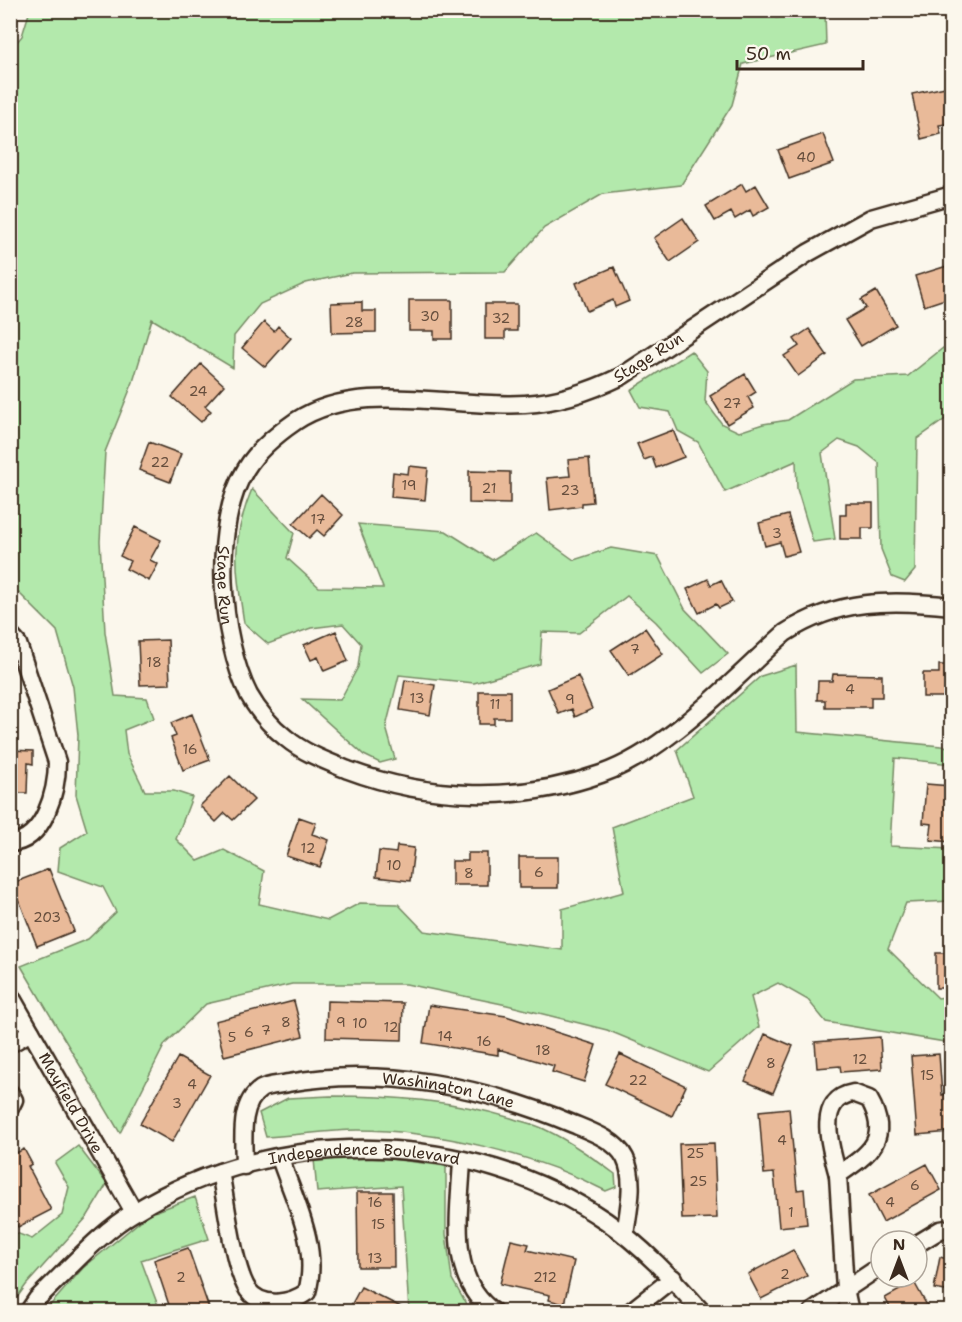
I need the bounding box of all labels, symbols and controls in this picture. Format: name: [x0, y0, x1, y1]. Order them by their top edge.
scale bar: [737, 33, 863, 71]
text: 50 m: [746, 42, 791, 66]
house number: 40: [796, 148, 816, 166]
house number: 30: [420, 307, 440, 325]
house number: 32: [492, 309, 510, 327]
house number: 28: [344, 313, 364, 331]
street label: Stage Run: [609, 327, 687, 387]
house number: 24: [189, 382, 208, 400]
house number: 27: [723, 394, 741, 412]
house number: 22: [151, 453, 169, 471]
house number: 19: [401, 476, 417, 494]
house number: 21: [482, 479, 496, 497]
house number: 23: [561, 481, 579, 499]
house number: 17: [311, 510, 325, 528]
house number: 3: [772, 524, 782, 542]
street label: Stage Run: [212, 545, 238, 626]
house number: 7: [630, 640, 640, 658]
house number: 18: [146, 653, 162, 671]
house number: 4: [845, 680, 855, 698]
house number: 13: [410, 689, 424, 707]
house number: 9: [565, 690, 575, 708]
house number: 11: [489, 695, 501, 713]
house number: 16: [182, 740, 198, 758]
house number: 12: [301, 839, 315, 857]
house number: 10: [386, 856, 402, 874]
house number: 6: [534, 863, 544, 881]
house number: 8: [464, 864, 474, 882]
house number: 203: [33, 908, 61, 926]
house number: 8: [281, 1013, 291, 1031]
house number: 9: [336, 1013, 346, 1031]
house number: 10: [352, 1014, 368, 1032]
house number: 12: [384, 1018, 398, 1036]
house number: 7: [261, 1021, 271, 1039]
house number: 6: [244, 1023, 254, 1041]
house number: 14: [437, 1027, 453, 1045]
house number: 5: [228, 1028, 236, 1046]
house number: 16: [476, 1032, 492, 1050]
house number: 18: [535, 1041, 551, 1059]
street label: Mayfield Drive: [34, 1049, 108, 1157]
house number: 12: [853, 1050, 867, 1068]
house number: 8: [766, 1054, 776, 1072]
house number: 15: [920, 1066, 934, 1084]
street label: Washington Lane: [382, 1068, 517, 1113]
house number: 22: [629, 1071, 647, 1089]
house number: 4: [187, 1075, 197, 1093]
house number: 3: [172, 1094, 182, 1112]
house number: 4: [777, 1131, 787, 1149]
street label: Independence Boulevard: [266, 1139, 462, 1170]
house number: 25: [686, 1144, 704, 1162]
house number: 25: [689, 1172, 707, 1190]
house number: 6: [910, 1176, 920, 1194]
house number: 16: [367, 1193, 383, 1211]
house number: 4: [885, 1193, 895, 1211]
house number: 1: [788, 1203, 794, 1221]
house number: 15: [371, 1215, 385, 1233]
north arrow: [869, 1229, 929, 1289]
text: N: [893, 1234, 905, 1255]
house number: 13: [368, 1249, 382, 1267]
house number: 2: [780, 1265, 790, 1283]
house number: 2: [176, 1268, 186, 1286]
house number: 212: [533, 1268, 557, 1286]

